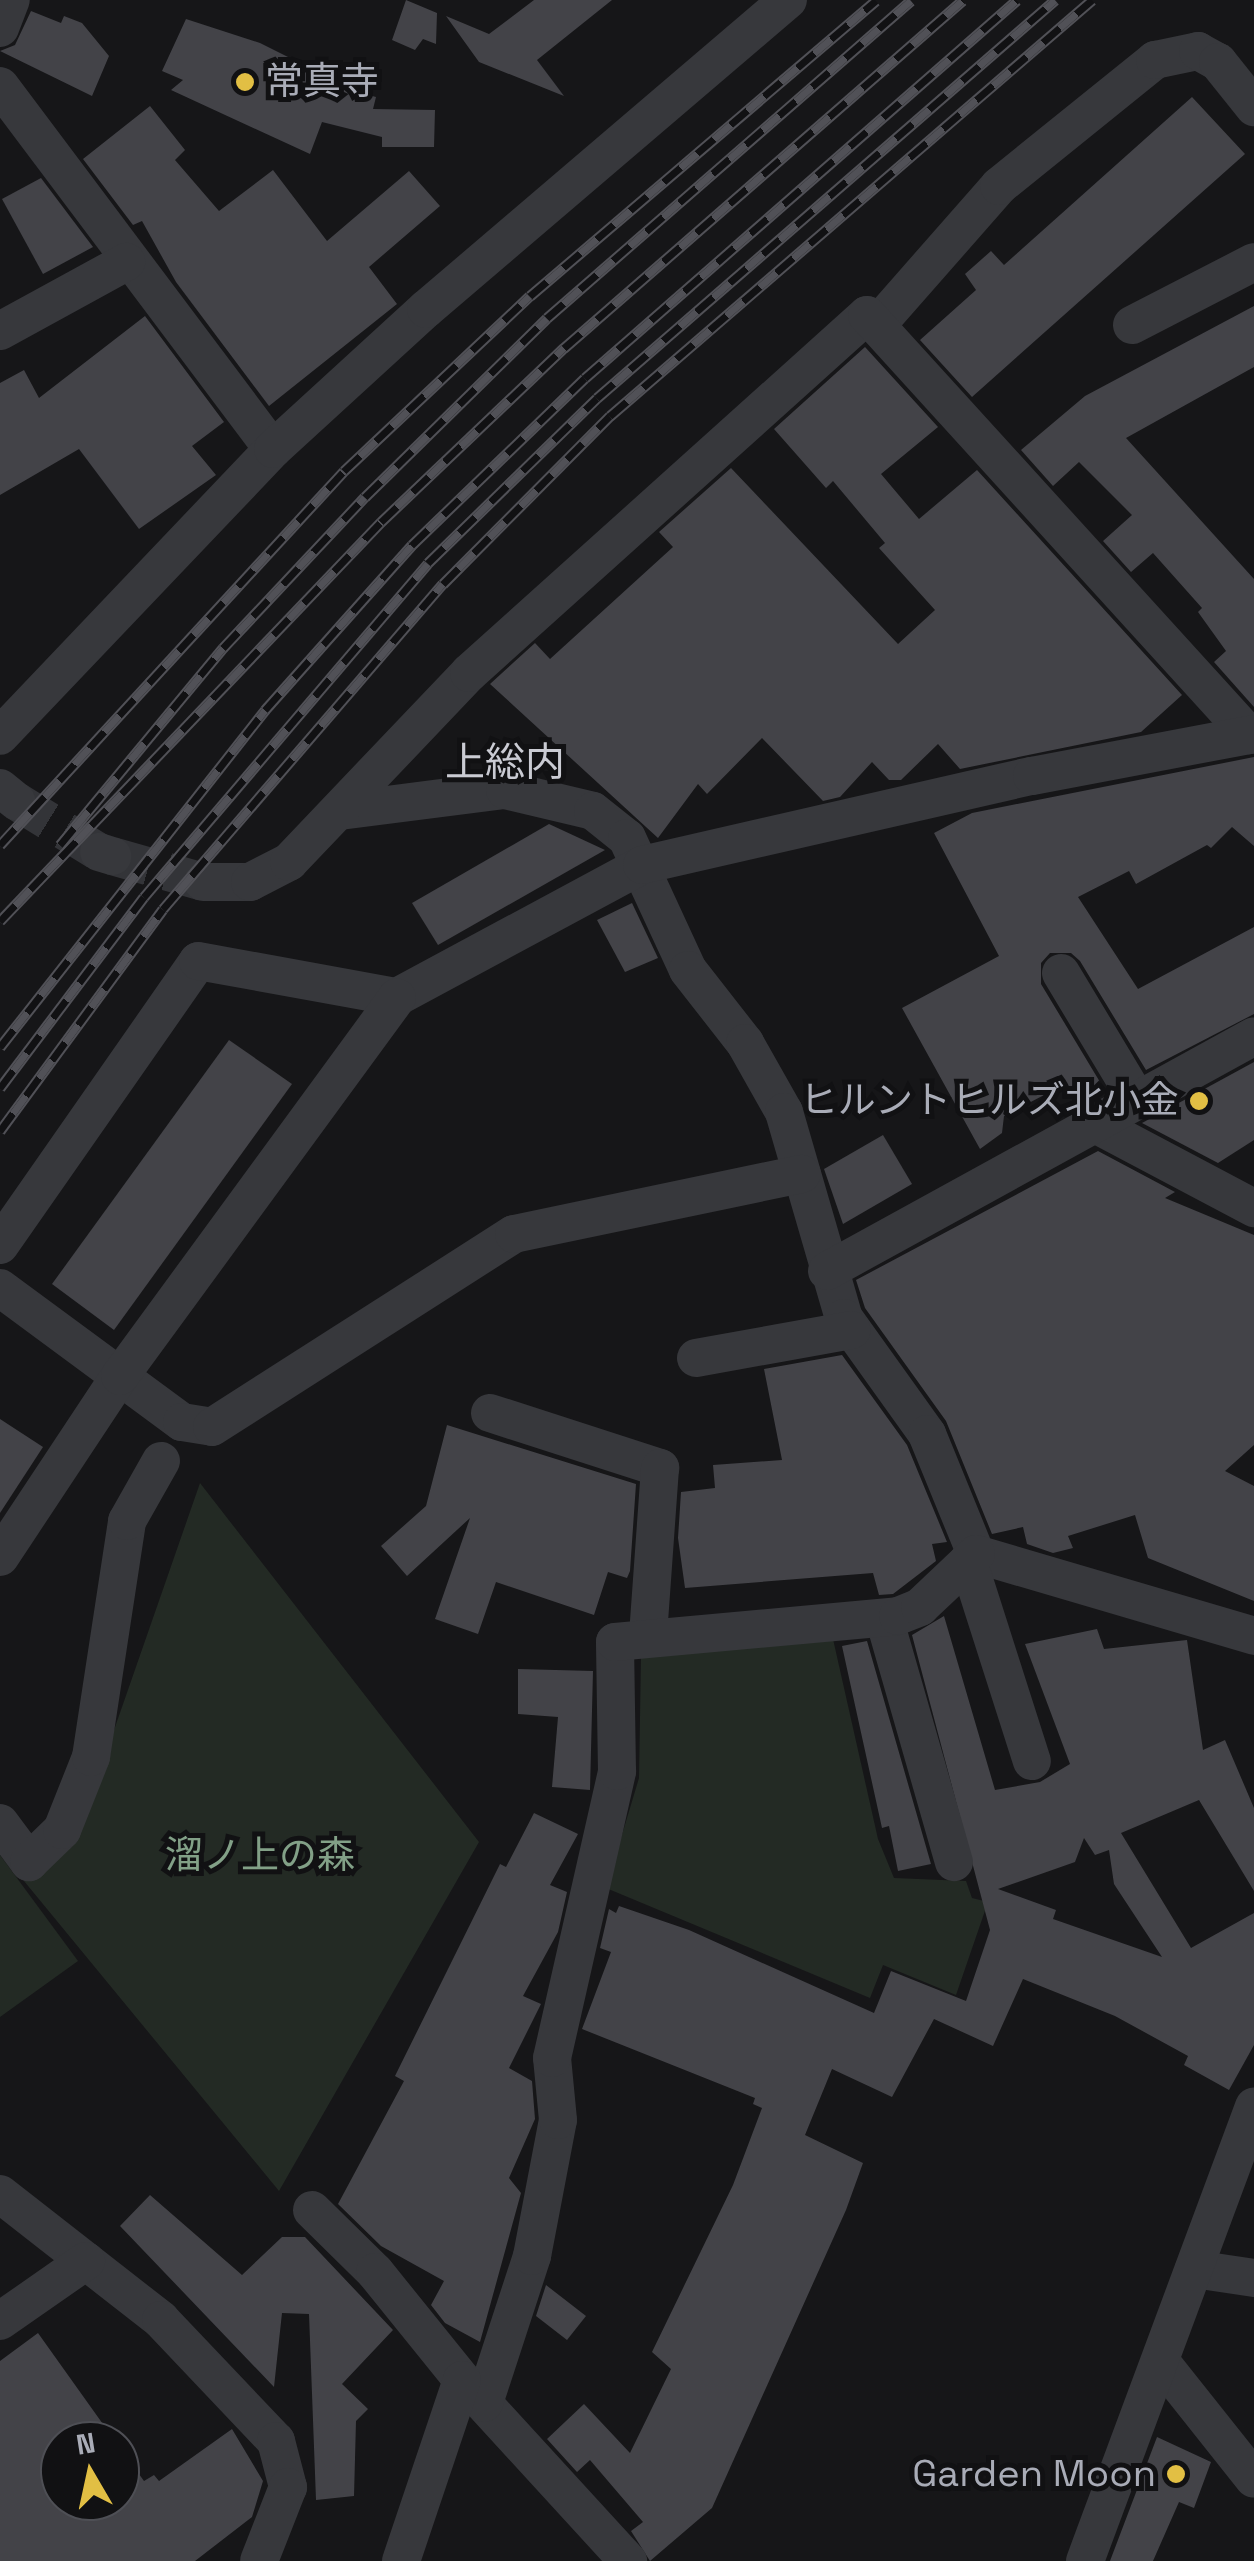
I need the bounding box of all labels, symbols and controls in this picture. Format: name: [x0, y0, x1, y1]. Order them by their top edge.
place label: 常真寺: [265, 59, 379, 105]
marker: 常真寺: [234, 71, 256, 93]
district label: 上総内: [445, 739, 565, 787]
place label: ヒルントヒルズ北小金: [799, 1078, 1179, 1124]
marker: ヒルントヒルズ北小金: [1188, 1090, 1210, 1112]
park label: 溜ノ上の森: [165, 1833, 355, 1879]
north arrow: [40, 2421, 140, 2521]
text: N: [74, 2424, 98, 2463]
place label: Garden Moon: [912, 2451, 1156, 2497]
marker: Garden Moon: [1165, 2463, 1187, 2485]

